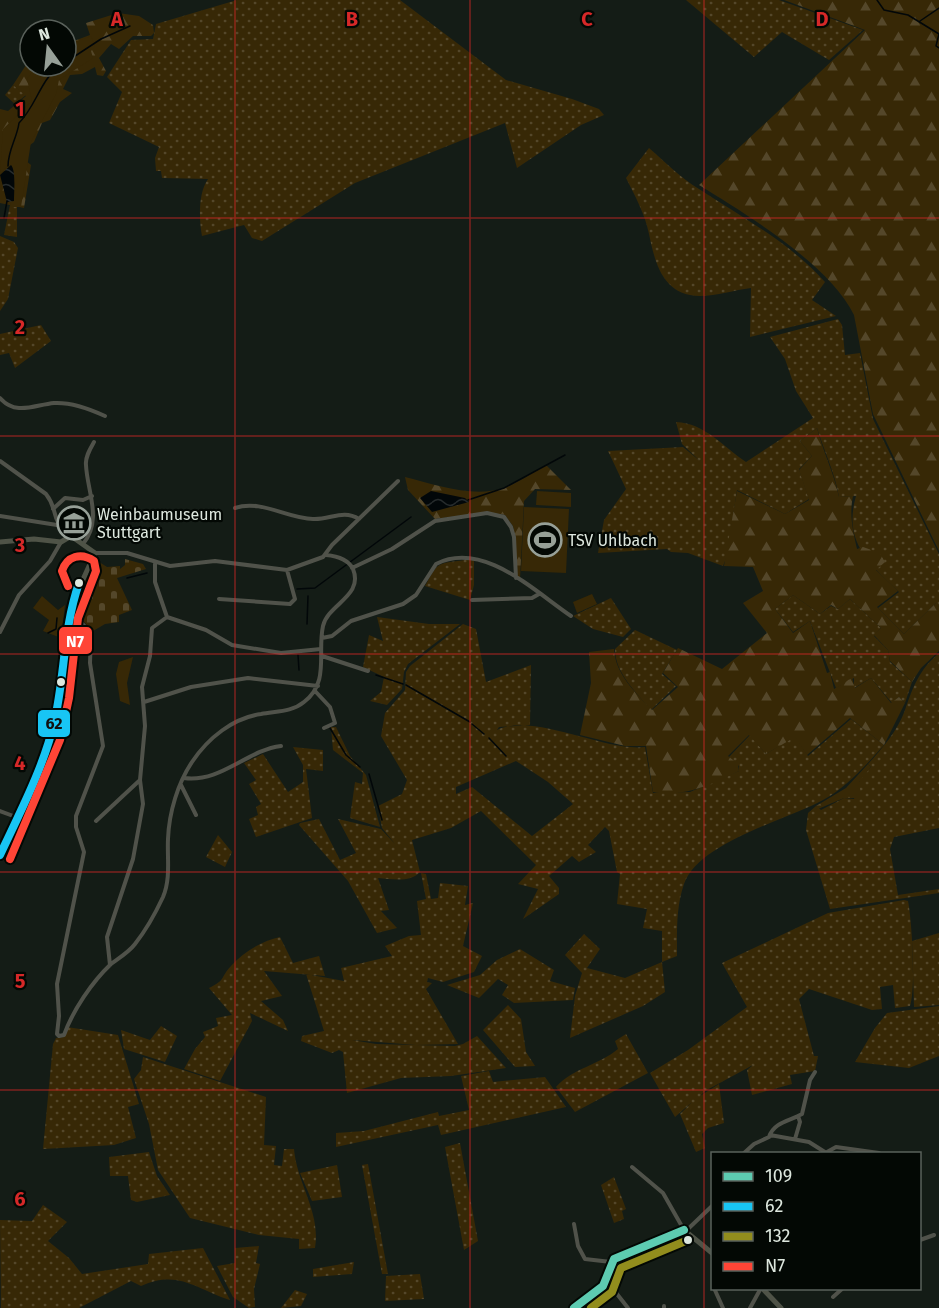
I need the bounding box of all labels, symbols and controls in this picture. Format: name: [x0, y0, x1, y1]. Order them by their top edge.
text: A: [110, 7, 124, 31]
text: B: [346, 7, 358, 31]
text: C: [581, 7, 593, 31]
text: D: [815, 7, 829, 31]
north arrow: [18, 18, 78, 78]
text: N: [37, 23, 52, 45]
text: 1: [15, 97, 25, 121]
text: 2: [15, 315, 25, 339]
museum icon: Weinbaumuseum Stuttgart: [56, 505, 92, 541]
place label: Weinbaumuseum Stuttgart: [97, 505, 222, 542]
sports icon: TSV Uhlbach: [527, 522, 563, 558]
place label: TSV Uhlbach: [568, 531, 657, 550]
text: 3: [14, 533, 25, 557]
unlabelled marker: [73, 577, 85, 589]
line badge: N7: [58, 626, 93, 655]
text: N7: [66, 632, 85, 651]
unlabelled marker: [55, 676, 67, 688]
line badge: 62: [37, 709, 71, 738]
text: 62: [45, 714, 63, 733]
text: 4: [14, 751, 26, 775]
text: 5: [15, 969, 26, 993]
legend: [711, 1152, 921, 1290]
text: 109: [765, 1165, 792, 1187]
text: 6: [14, 1187, 26, 1211]
text: 62: [765, 1195, 783, 1217]
text: 132: [765, 1225, 791, 1247]
unlabelled marker: [682, 1234, 694, 1246]
text: N7: [765, 1255, 785, 1277]

